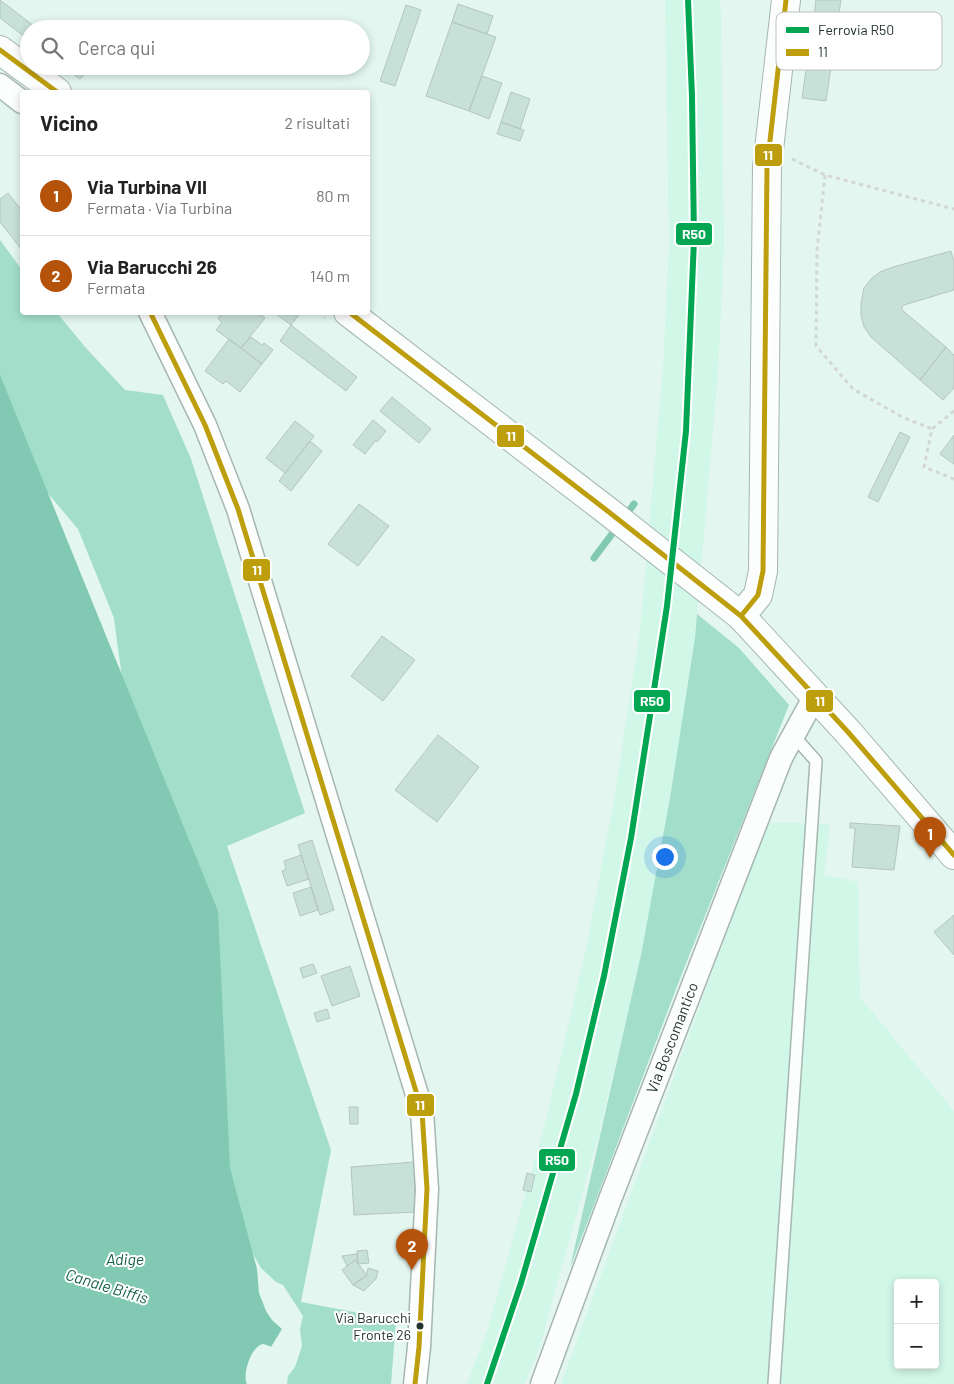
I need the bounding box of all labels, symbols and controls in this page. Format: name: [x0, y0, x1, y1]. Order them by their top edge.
legend: [776, 12, 942, 70]
search box: [20, 20, 370, 75]
text: Ferrovia R50: [818, 21, 894, 38]
icon: search: [38, 34, 66, 62]
text: Cerca qui: [78, 36, 155, 59]
text: 11: [818, 43, 828, 60]
text: Vicino: [40, 110, 98, 135]
text: 2 risultati: [285, 113, 350, 132]
line badge: 11: [754, 143, 783, 167]
text: 11: [763, 146, 773, 163]
text: Via Turbina VII: [87, 175, 207, 198]
text: 1: [53, 186, 59, 205]
text: 80 m: [316, 186, 350, 205]
text: Fermata · Via Turbina: [87, 198, 232, 217]
line badge: R50: [675, 222, 713, 246]
text: R50: [682, 225, 706, 242]
text: Via Barucchi 26: [87, 255, 217, 278]
text: 2: [52, 266, 60, 285]
text: 140 m: [310, 266, 350, 285]
text: Fermata: [87, 278, 145, 297]
line badge: 11: [496, 424, 525, 448]
text: 11: [506, 427, 516, 444]
line badge: 11: [242, 558, 271, 582]
text: 11: [252, 561, 262, 578]
line badge: R50: [633, 689, 671, 713]
line badge: 11: [805, 689, 834, 713]
text: R50: [640, 692, 664, 709]
text: 11: [815, 692, 825, 709]
pin: 1: [914, 817, 946, 858]
your location: [652, 844, 678, 870]
street label: Via Boscomantico: [642, 979, 701, 1096]
line badge: 11: [406, 1093, 435, 1117]
text: 11: [415, 1096, 425, 1113]
line badge: R50: [538, 1148, 576, 1172]
text: R50: [545, 1151, 569, 1168]
pin: 2: [396, 1229, 428, 1270]
water label: Adige: [106, 1249, 144, 1268]
water label: Canale Biffis: [64, 1264, 151, 1307]
map controls: [894, 1279, 939, 1369]
button: +: [894, 1279, 939, 1324]
place label: Via Barucchi Fronte 26: [335, 1309, 411, 1343]
marker: Via Barucchi Fronte 26: [415, 1321, 425, 1331]
button: −: [894, 1324, 939, 1369]

